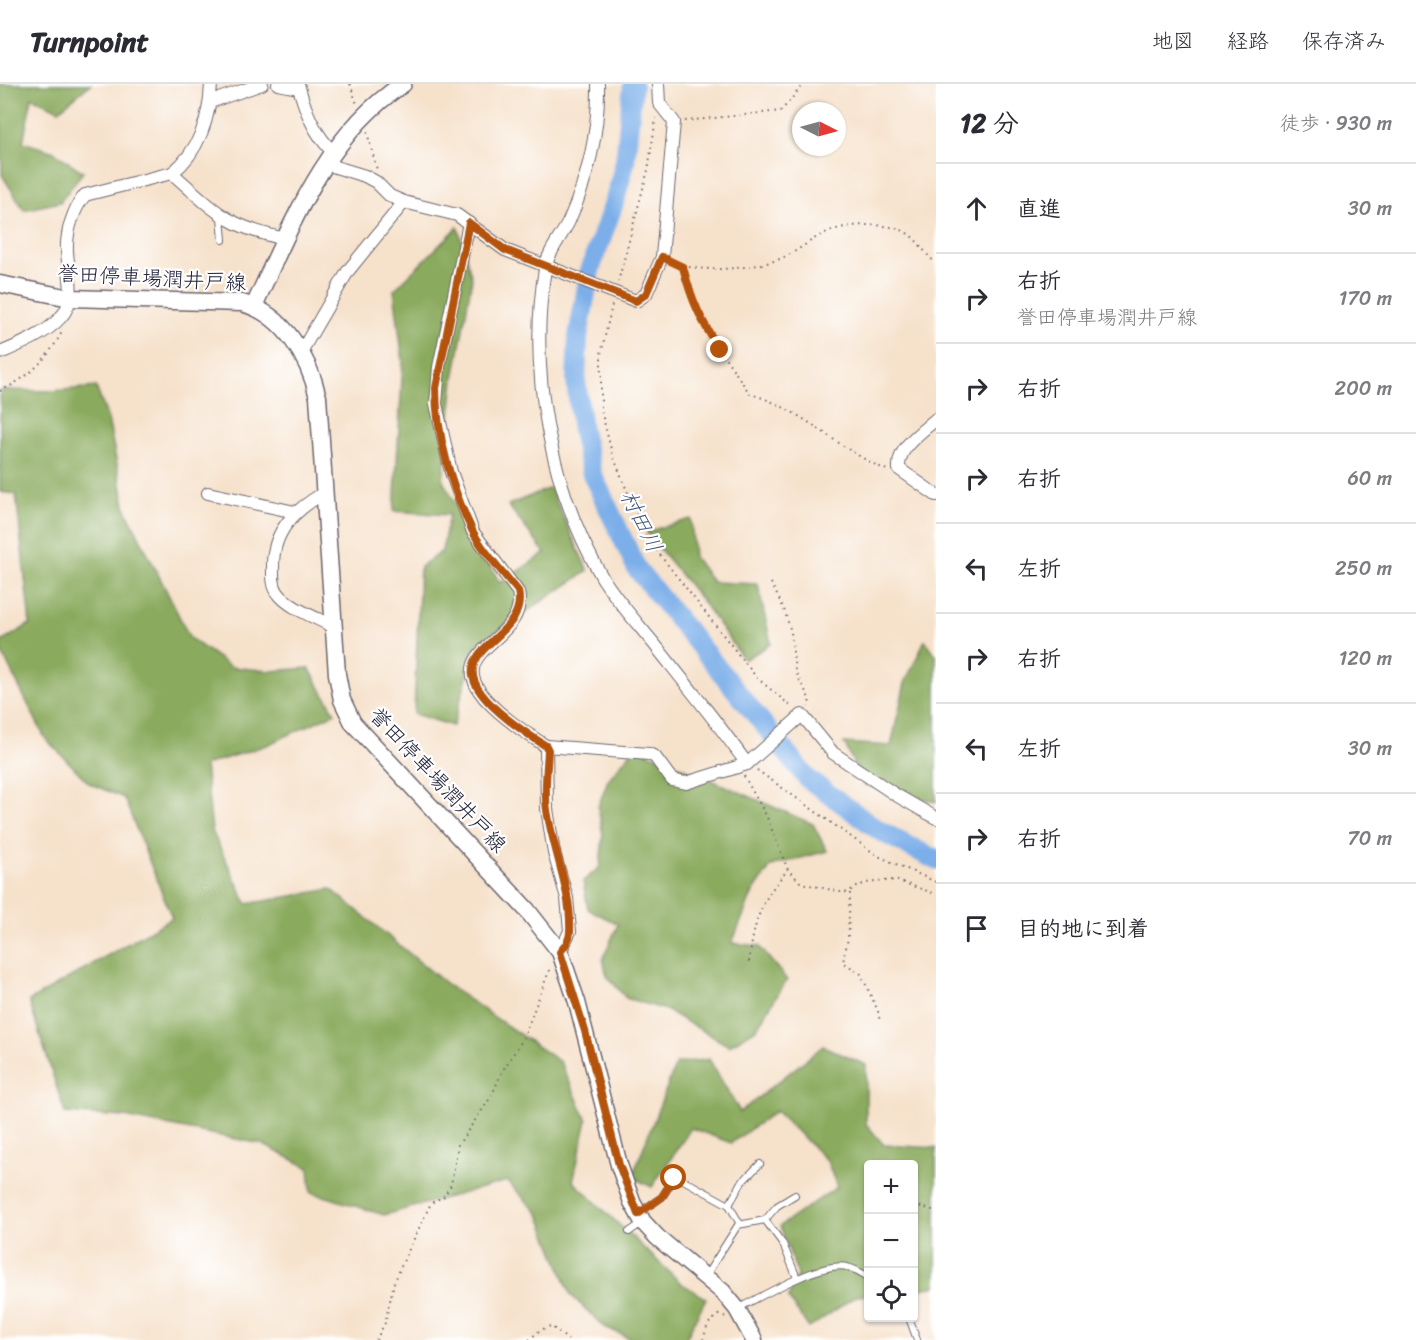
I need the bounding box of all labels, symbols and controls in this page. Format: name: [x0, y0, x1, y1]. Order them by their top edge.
text: Turnpoint: [30, 17, 149, 66]
text: 地図: [1152, 22, 1194, 60]
text: 経路: [1227, 22, 1269, 60]
text: 保存済み: [1302, 22, 1386, 60]
text: 12 分: [960, 100, 1019, 146]
north arrow: [792, 102, 846, 156]
text: 徒歩 · 930 m: [1280, 106, 1392, 141]
text: 直進: [1017, 189, 1061, 228]
text: 30 m: [1348, 191, 1392, 226]
icon: ahead: [960, 192, 993, 225]
street label: 誉田停車場潤井戸線: [57, 254, 247, 302]
text: 右折: [1017, 261, 1061, 300]
text: 170 m: [1339, 281, 1392, 316]
icon: right: [960, 282, 993, 315]
text: 誉田停車場潤井戸線: [1017, 300, 1197, 335]
route end: [706, 336, 732, 362]
text: 右折: [1017, 369, 1061, 408]
text: 200 m: [1335, 371, 1392, 406]
icon: right: [960, 372, 993, 405]
text: 右折: [1017, 459, 1061, 498]
text: 60 m: [1347, 461, 1392, 496]
icon: right: [960, 462, 993, 495]
water label: 村田川: [610, 483, 674, 559]
text: 左折: [1017, 549, 1061, 588]
text: 250 m: [1335, 551, 1392, 586]
icon: left: [960, 552, 993, 585]
text: 右折: [1017, 639, 1061, 678]
text: 120 m: [1339, 641, 1392, 676]
icon: right: [960, 642, 993, 675]
street label: 誉田停車場潤井戸線: [360, 698, 516, 862]
text: 左折: [1017, 729, 1061, 768]
text: 30 m: [1348, 731, 1392, 766]
icon: left: [960, 732, 993, 765]
text: 右折: [1017, 819, 1061, 858]
text: 70 m: [1347, 821, 1392, 856]
icon: right: [960, 822, 993, 855]
text: 目的地に到着: [1017, 909, 1149, 948]
icon: arrive: [960, 912, 993, 945]
map controls: [864, 1160, 918, 1322]
button: +: [864, 1160, 918, 1214]
route start: [660, 1164, 686, 1190]
button: −: [864, 1214, 918, 1268]
button: locate: [864, 1268, 918, 1322]

